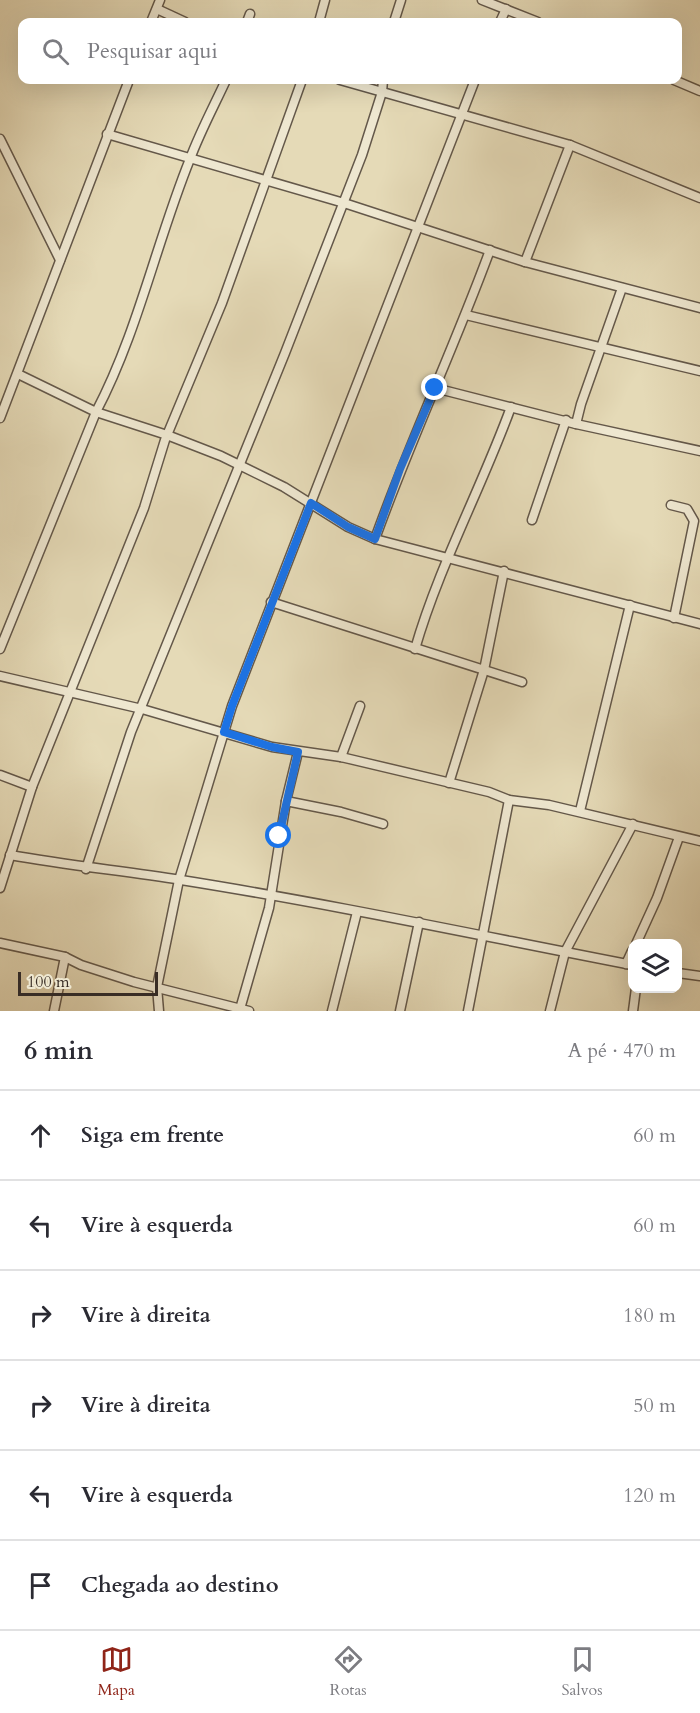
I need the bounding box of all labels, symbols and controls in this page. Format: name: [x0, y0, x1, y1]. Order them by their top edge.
search box: [18, 18, 682, 84]
icon: search: [39, 35, 72, 68]
text: Pesquisar aqui: [87, 36, 218, 66]
route end: [421, 374, 447, 400]
route start: [265, 822, 291, 848]
map controls: [628, 939, 682, 993]
button: layers: [628, 939, 682, 993]
scale bar: [18, 969, 158, 996]
text: 100 m: [27, 971, 69, 993]
text: 6 min: [24, 1033, 93, 1068]
text: A pé · 470 m: [568, 1037, 676, 1064]
icon: ahead: [24, 1119, 57, 1152]
text: Siga em frente: [81, 1120, 224, 1150]
text: 60 m: [633, 1122, 676, 1149]
icon: left: [24, 1209, 57, 1242]
text: Vire à esquerda: [81, 1210, 233, 1240]
text: 60 m: [633, 1212, 676, 1239]
icon: right: [24, 1299, 57, 1332]
text: Vire à direita: [81, 1300, 211, 1330]
text: 180 m: [623, 1302, 676, 1329]
icon: right: [24, 1389, 57, 1422]
text: Vire à direita: [81, 1390, 211, 1420]
text: 50 m: [633, 1392, 676, 1419]
icon: left: [24, 1479, 57, 1512]
text: Vire à esquerda: [81, 1480, 233, 1510]
text: 120 m: [623, 1482, 676, 1509]
icon: arrive: [24, 1569, 57, 1602]
text: Chegada ao destino: [81, 1570, 279, 1600]
tab: Mapa: [97, 1643, 135, 1701]
tab: Rotas: [330, 1643, 367, 1701]
tab: Salvos: [561, 1643, 603, 1701]

